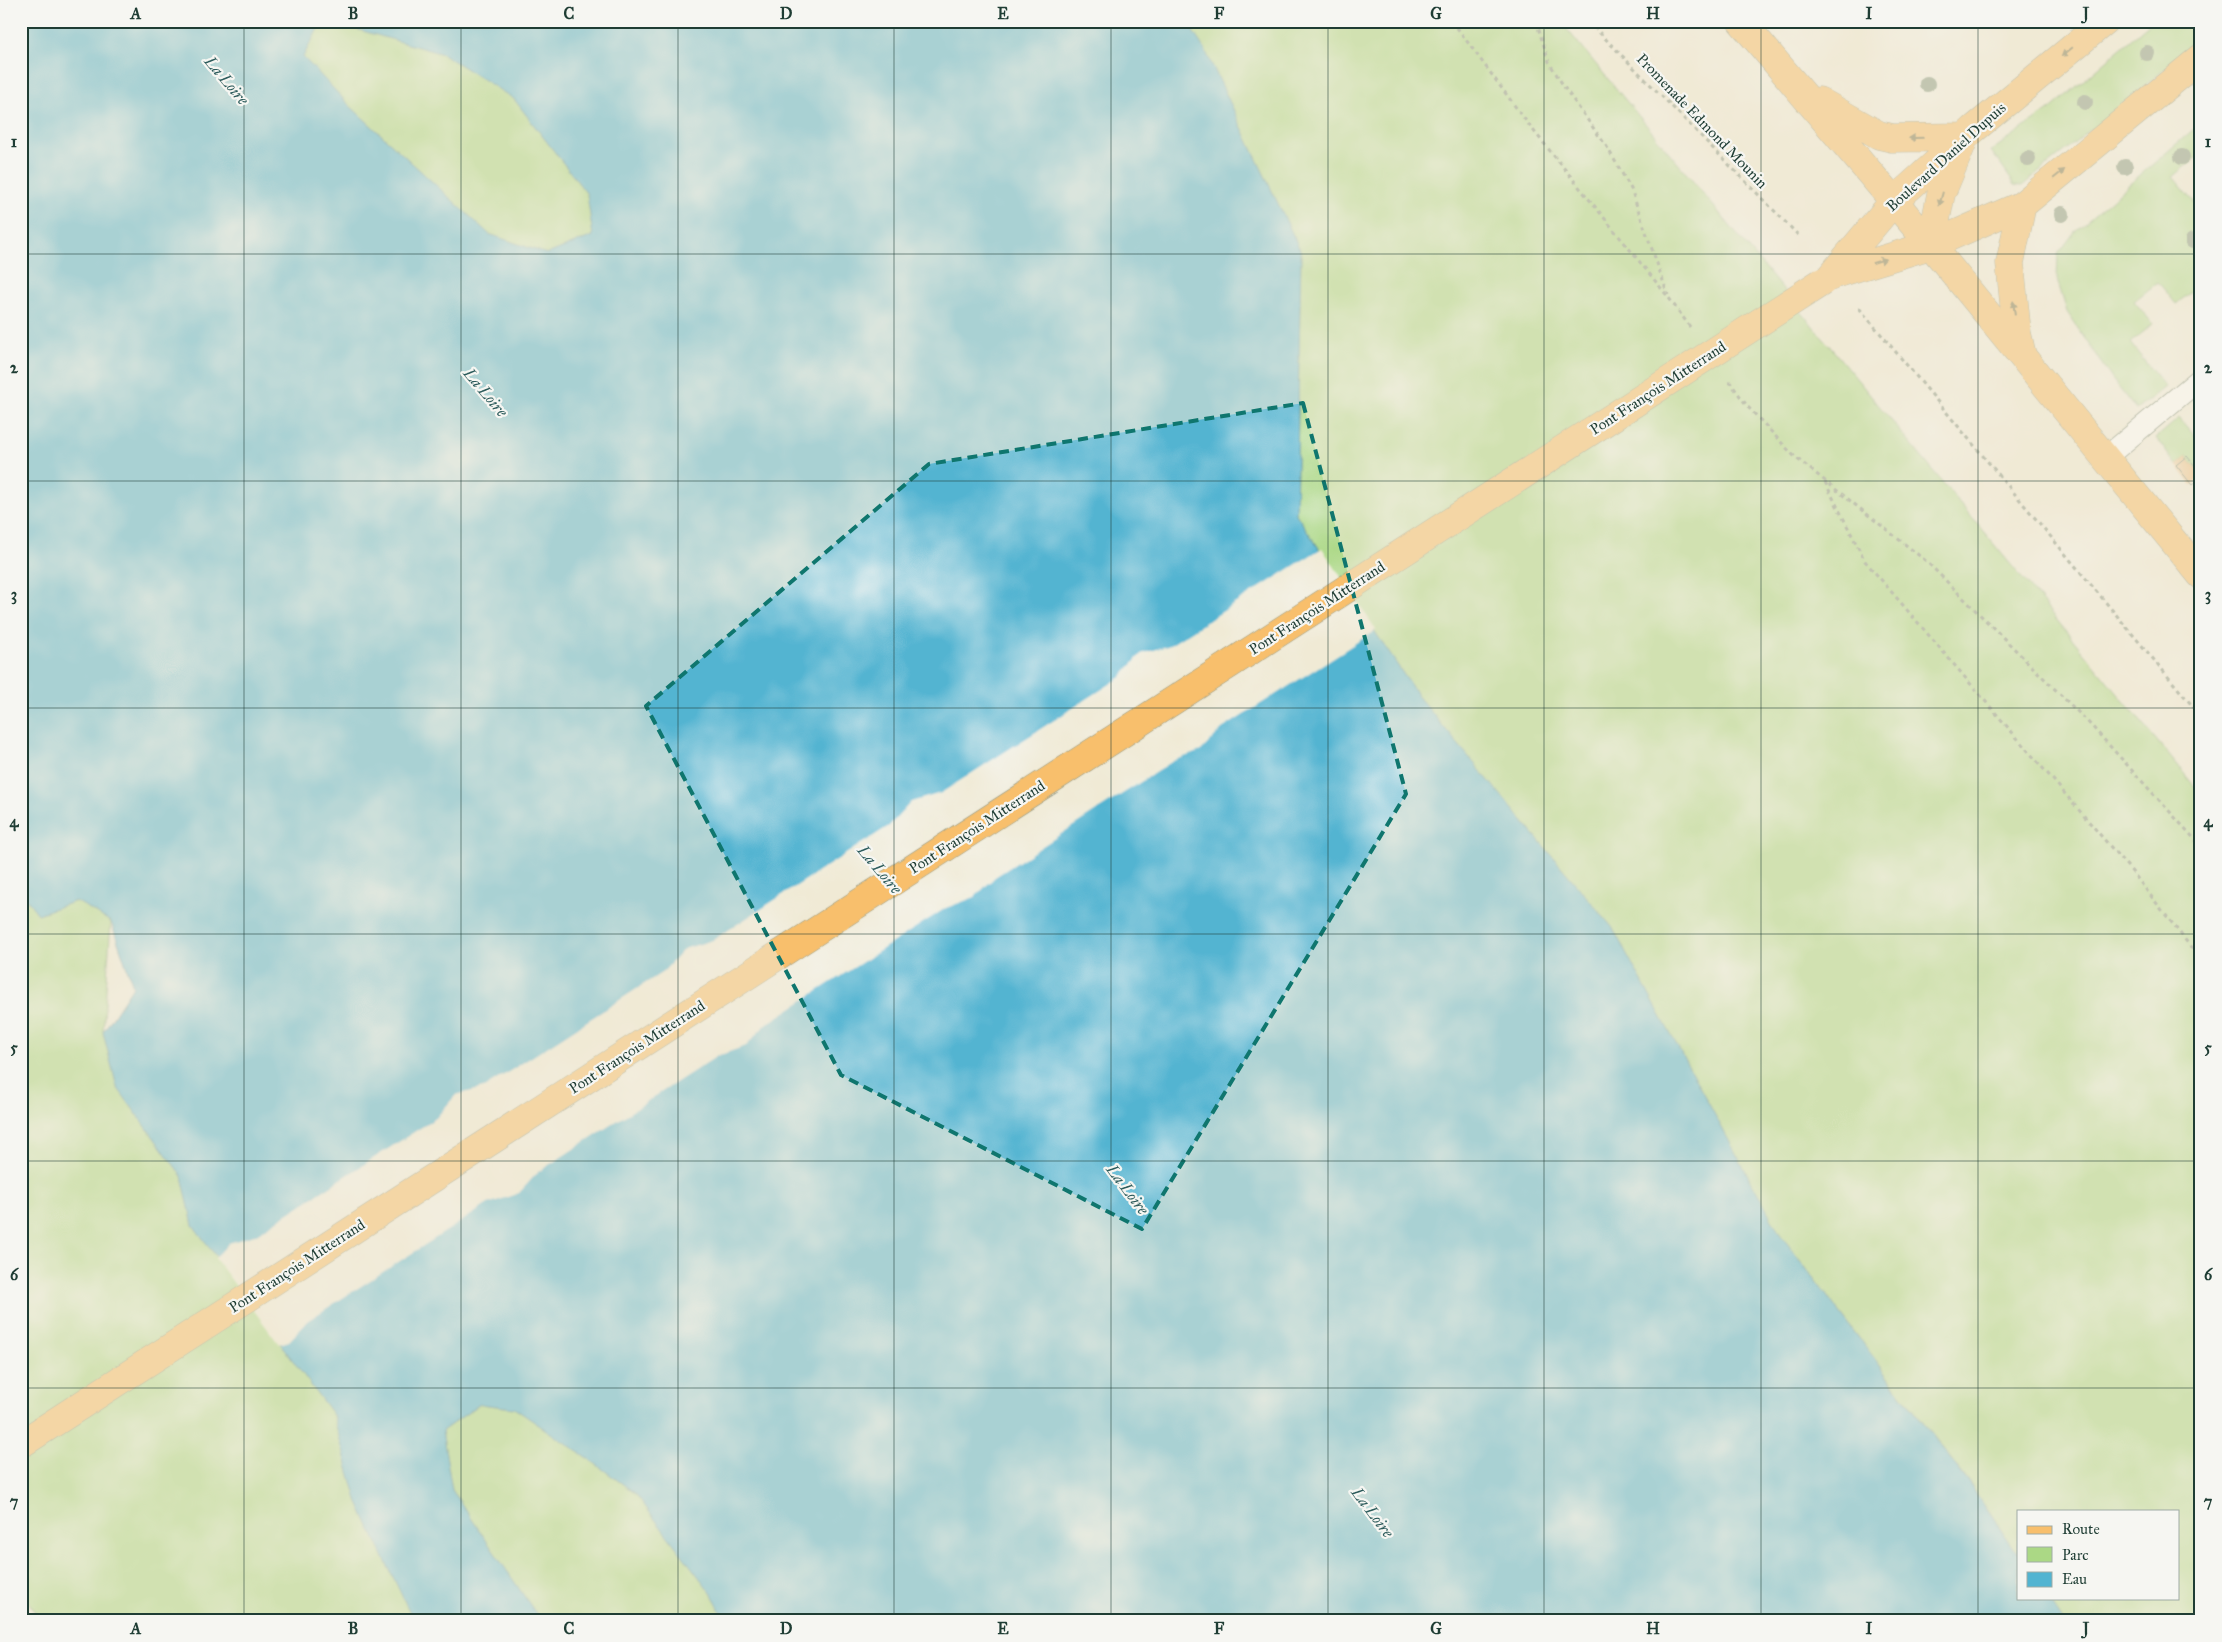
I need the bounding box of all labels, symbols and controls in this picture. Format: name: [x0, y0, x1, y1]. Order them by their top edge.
text: A: [130, 4, 142, 23]
text: B: [348, 4, 358, 23]
text: C: [564, 4, 575, 23]
text: D: [780, 4, 793, 23]
text: E: [997, 4, 1009, 23]
text: F: [1214, 4, 1225, 23]
text: G: [1430, 4, 1442, 23]
text: H: [1646, 4, 1660, 23]
text: I: [1866, 4, 1873, 23]
text: J: [2081, 4, 2090, 24]
one-way arrow: [2061, 47, 2074, 58]
street label: Promenade Edmond Mounin: [1633, 50, 1771, 192]
water label: La Loire: [200, 51, 253, 109]
street label: Boulevard Daniel Dupuis: [1883, 99, 2009, 215]
text: 1: [11, 132, 18, 151]
text: 1: [2205, 132, 2212, 151]
one-way arrow: [1907, 134, 1923, 142]
one-way arrow: [2052, 169, 2065, 180]
one-way arrow: [1936, 191, 1944, 206]
one-way arrow: [1871, 256, 1886, 264]
one-way arrow: [2010, 300, 2018, 316]
street label: Pont François Mitterrand: [1587, 337, 1730, 439]
text: 2: [10, 358, 19, 377]
text: 2: [2204, 358, 2213, 377]
water label: La Loire: [459, 363, 512, 421]
street label: Pont François Mitterrand: [1246, 557, 1389, 659]
text: 3: [11, 585, 17, 605]
text: 3: [2205, 585, 2211, 605]
street label: Pont François Mitterrand: [906, 776, 1049, 878]
text: 4: [10, 812, 20, 832]
text: 4: [2204, 812, 2214, 832]
water label: La Loire: [853, 840, 906, 898]
street label: Pont François Mitterrand: [566, 996, 709, 1098]
text: 5: [10, 1038, 18, 1057]
text: 5: [2204, 1038, 2212, 1057]
water label: La Loire: [1102, 1160, 1153, 1219]
street label: Pont François Mitterrand: [226, 1215, 369, 1317]
text: 6: [10, 1265, 19, 1284]
text: 6: [2204, 1265, 2213, 1284]
water label: La Loire: [1347, 1483, 1398, 1542]
text: 7: [10, 1492, 19, 1511]
text: 7: [2204, 1492, 2213, 1511]
legend: [2017, 1510, 2180, 1600]
text: Route: [2062, 1520, 2100, 1538]
text: Parc: [2062, 1546, 2089, 1564]
text: Eau: [2062, 1570, 2087, 1588]
text: A: [130, 1619, 142, 1638]
text: B: [348, 1619, 358, 1638]
text: C: [564, 1619, 575, 1638]
text: D: [780, 1619, 793, 1638]
text: E: [997, 1619, 1009, 1638]
text: F: [1214, 1619, 1225, 1638]
text: G: [1430, 1619, 1442, 1638]
text: H: [1646, 1619, 1660, 1638]
text: I: [1866, 1619, 1873, 1638]
text: J: [2081, 1619, 2090, 1639]

